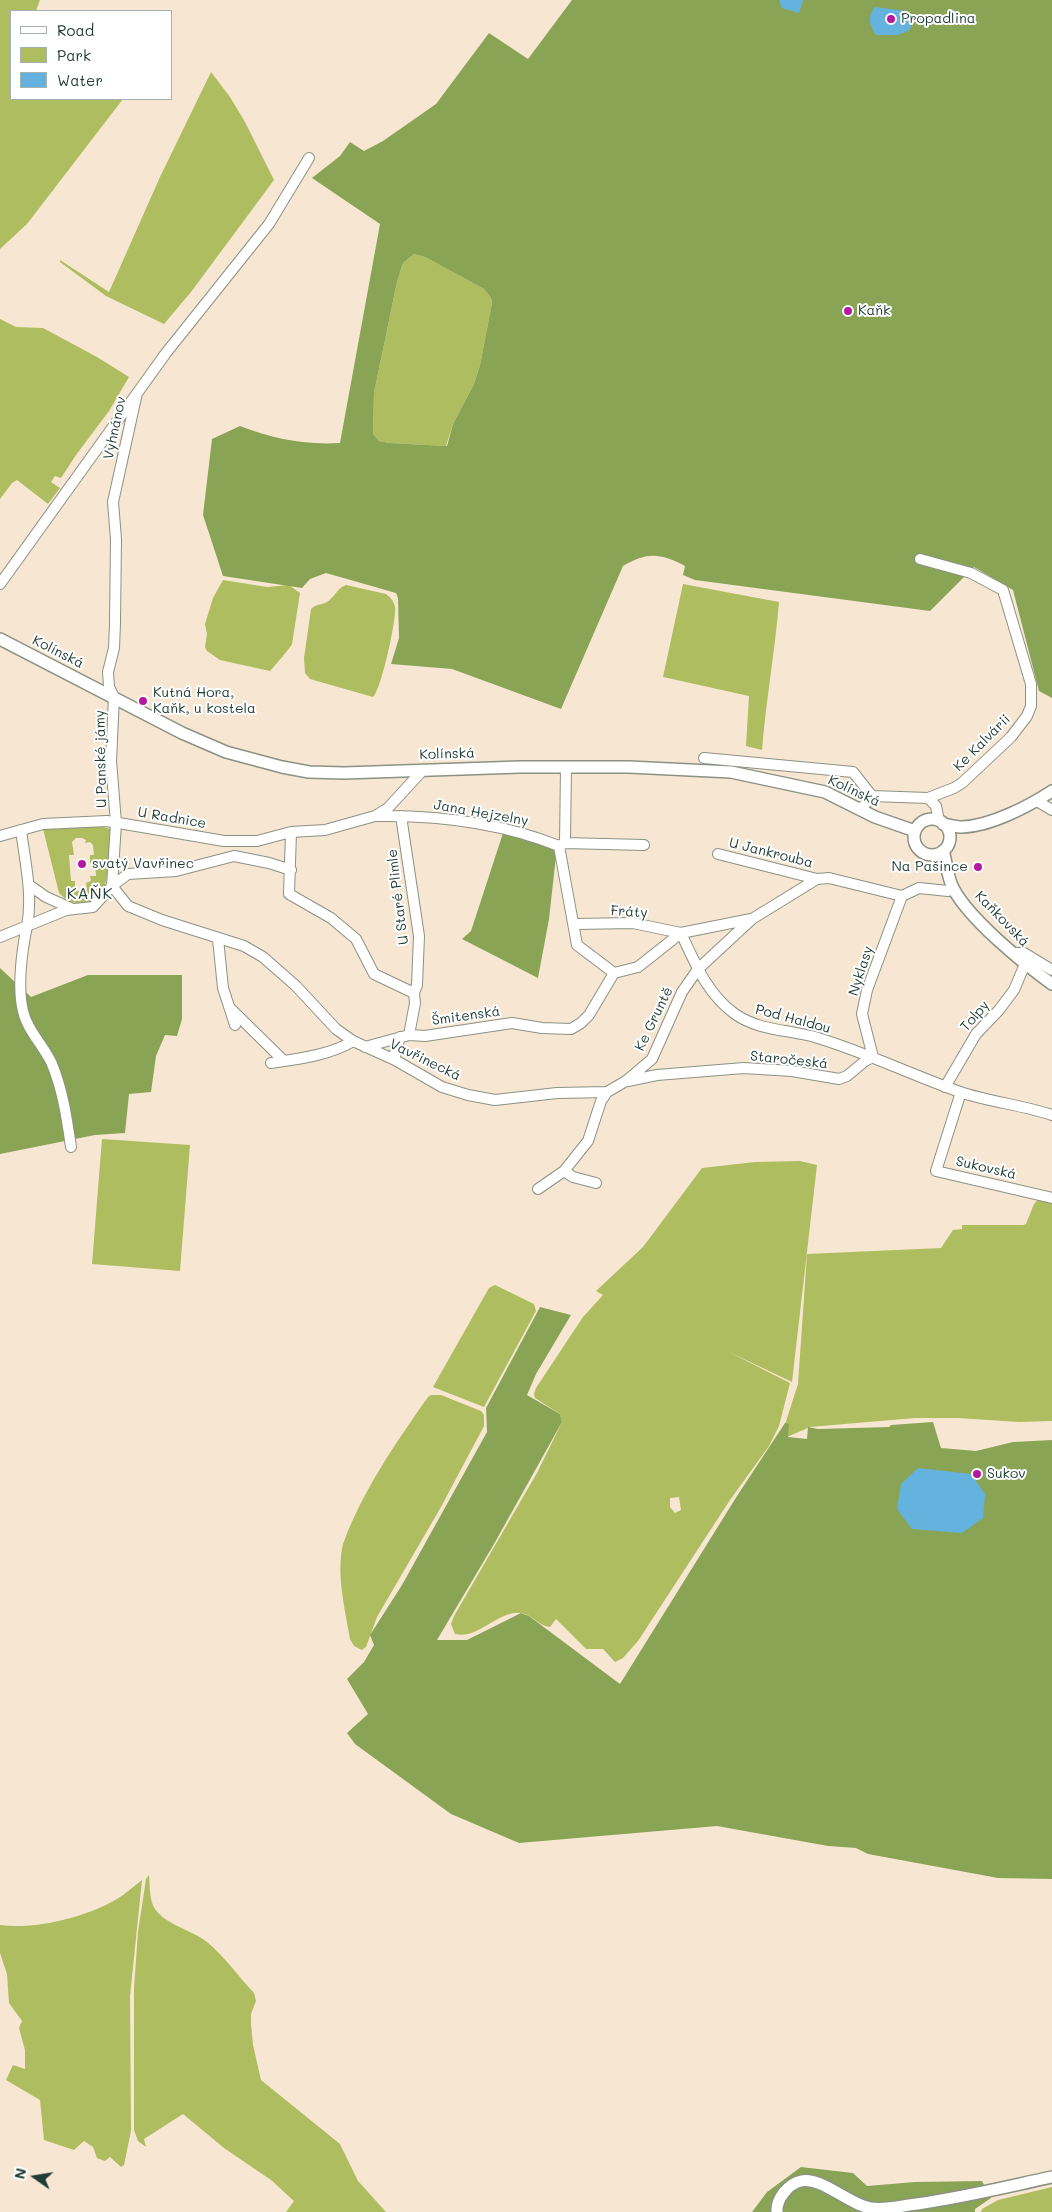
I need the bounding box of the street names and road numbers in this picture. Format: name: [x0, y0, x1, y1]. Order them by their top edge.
street label: Vyhnánov: [100, 395, 130, 461]
street label: Kolínská: [29, 632, 87, 672]
street label: U Panské jámy: [92, 710, 110, 808]
street label: Ke Kalvárii: [950, 711, 1014, 775]
street label: Kolínská: [419, 745, 475, 763]
street label: Kolínská: [825, 772, 883, 810]
street label: Jana Hejzelny: [432, 796, 530, 830]
street label: U Radnice: [136, 804, 208, 832]
street label: U Jankrouba: [727, 834, 815, 872]
street label: U Staré Plimle: [384, 848, 412, 946]
street label: Kaňkovská: [971, 888, 1033, 950]
street label: Fráty: [610, 902, 648, 922]
street label: Nyklasy: [845, 944, 877, 998]
street label: Ke Gruntě: [631, 984, 677, 1054]
street label: Tolpy: [957, 997, 993, 1035]
street label: Pod Haldou: [754, 1001, 832, 1037]
street label: Šmitenská: [431, 1003, 501, 1029]
street label: Vavřinecká: [387, 1036, 463, 1084]
street label: Staročeská: [749, 1048, 829, 1072]
street label: Sukovská: [954, 1153, 1018, 1183]

